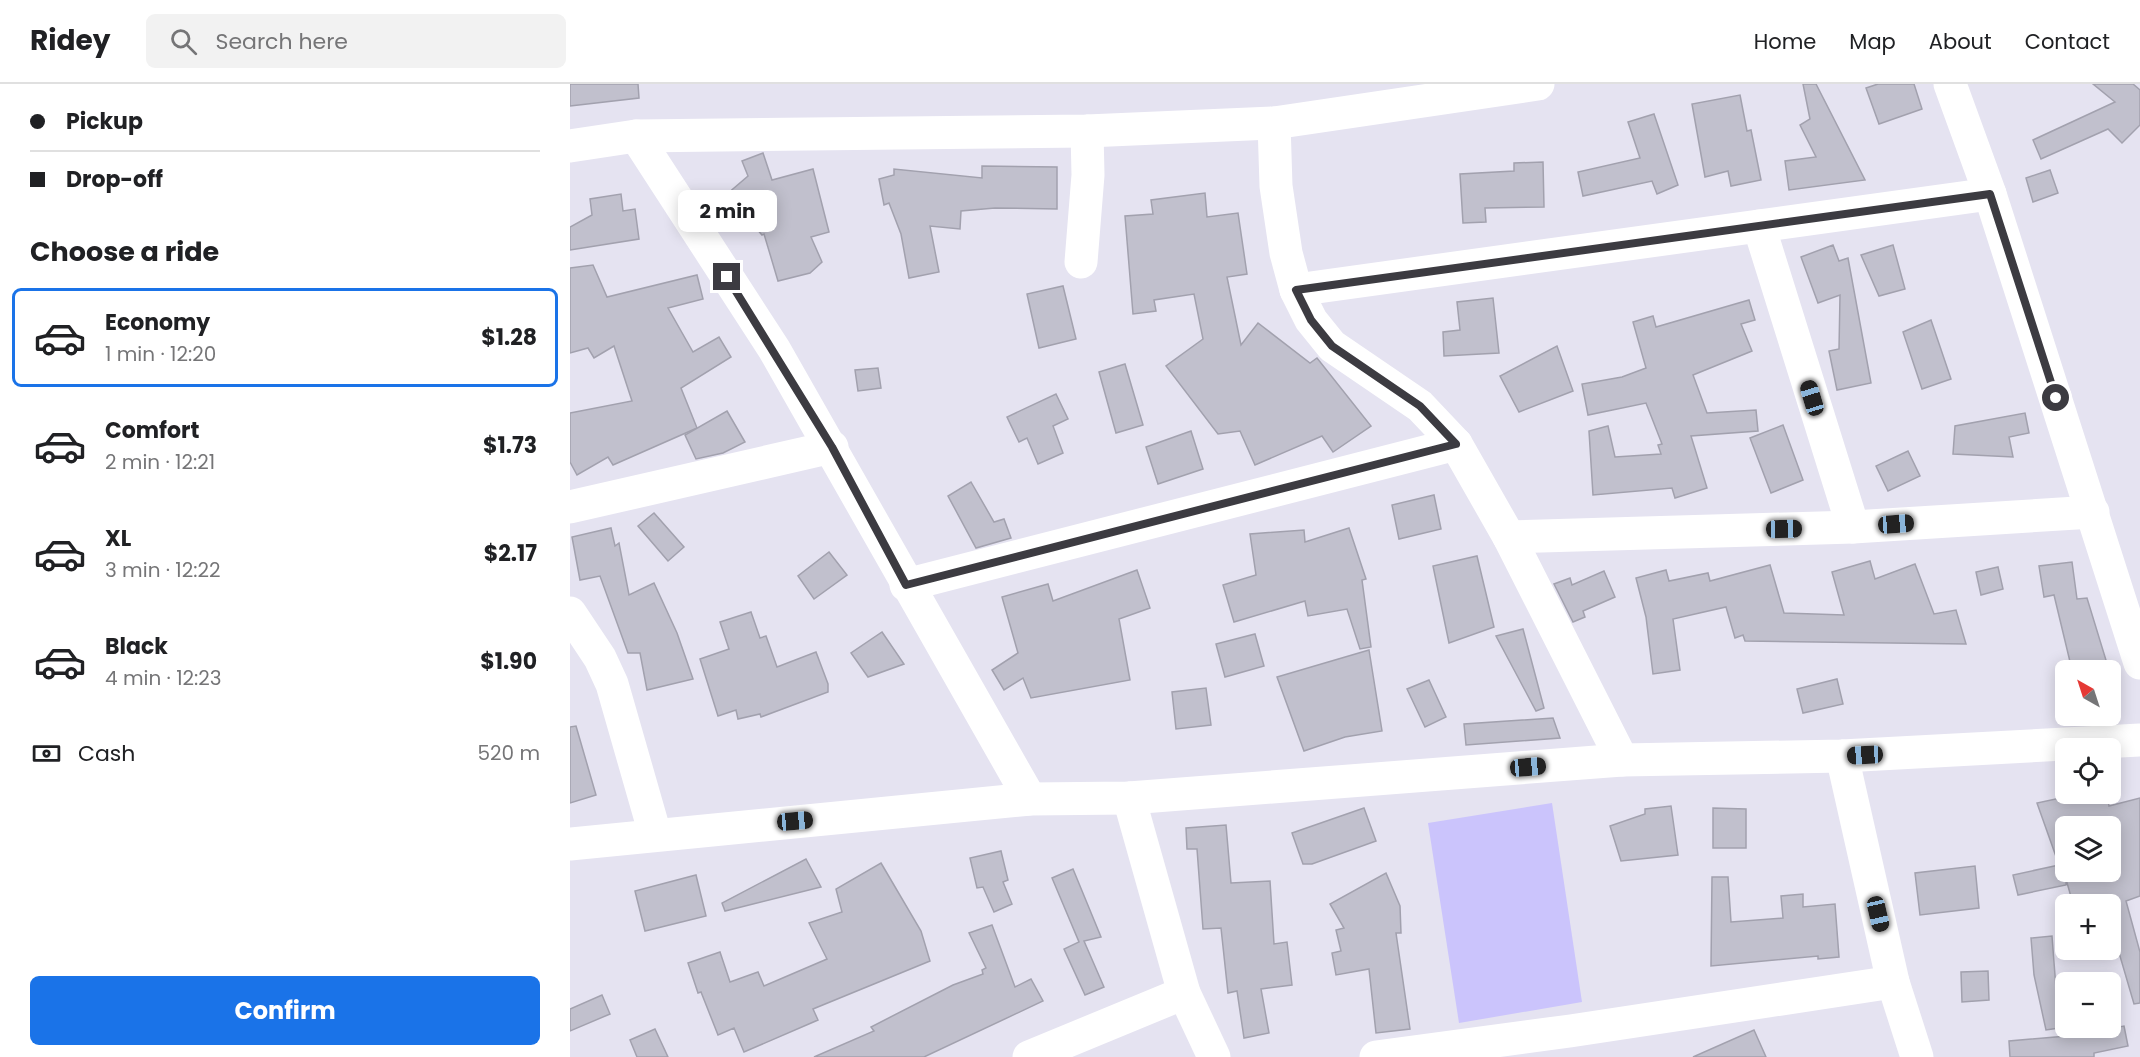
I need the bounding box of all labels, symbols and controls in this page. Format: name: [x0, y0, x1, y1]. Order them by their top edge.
search box: [146, 14, 566, 68]
text: Ridey: [30, 21, 110, 60]
icon: search: [167, 25, 200, 58]
text: Search here: [215, 26, 348, 57]
text: Home: [1754, 27, 1816, 56]
text: Map: [1849, 27, 1896, 56]
text: About: [1929, 27, 1992, 56]
text: Contact: [2025, 27, 2110, 56]
text: Pickup: [66, 106, 143, 137]
text: Drop-off: [66, 164, 163, 195]
callout: 2 min: [678, 190, 777, 232]
text: 2 min: [699, 197, 756, 225]
text: Choose a ride: [30, 233, 219, 270]
route end: [713, 263, 740, 290]
text: Economy: [105, 307, 210, 338]
icon: car: [33, 311, 87, 365]
text: $1.28: [481, 322, 537, 353]
text: 1 min · 12:20: [105, 340, 216, 368]
car: [1798, 378, 1826, 418]
route start: [2042, 384, 2069, 411]
text: Comfort: [105, 415, 199, 446]
icon: car: [33, 419, 87, 473]
text: $1.73: [483, 430, 537, 461]
text: 2 min · 12:21: [105, 448, 215, 476]
car: [1877, 514, 1915, 534]
car: [1766, 520, 1802, 538]
text: XL: [105, 523, 131, 554]
icon: car: [33, 527, 87, 581]
text: $2.17: [484, 538, 537, 569]
text: 3 min · 12:22: [105, 556, 221, 584]
text: Black: [105, 631, 168, 662]
icon: car: [33, 635, 87, 689]
text: $1.90: [480, 646, 537, 677]
north arrow: [2055, 660, 2121, 726]
map controls: [2055, 660, 2121, 1038]
text: 4 min · 12:23: [105, 664, 222, 692]
icon: cash: [30, 737, 63, 770]
text: Cash: [78, 738, 135, 769]
button: locate: [2055, 738, 2121, 804]
text: 520 m: [477, 739, 540, 767]
car: [1847, 745, 1883, 765]
car: [1509, 756, 1547, 778]
car: [776, 810, 814, 832]
button: layers: [2055, 816, 2121, 882]
car: [1865, 894, 1891, 934]
button: +: [2055, 894, 2121, 960]
button: −: [2055, 972, 2121, 1038]
button: Confirm: [30, 976, 540, 1045]

